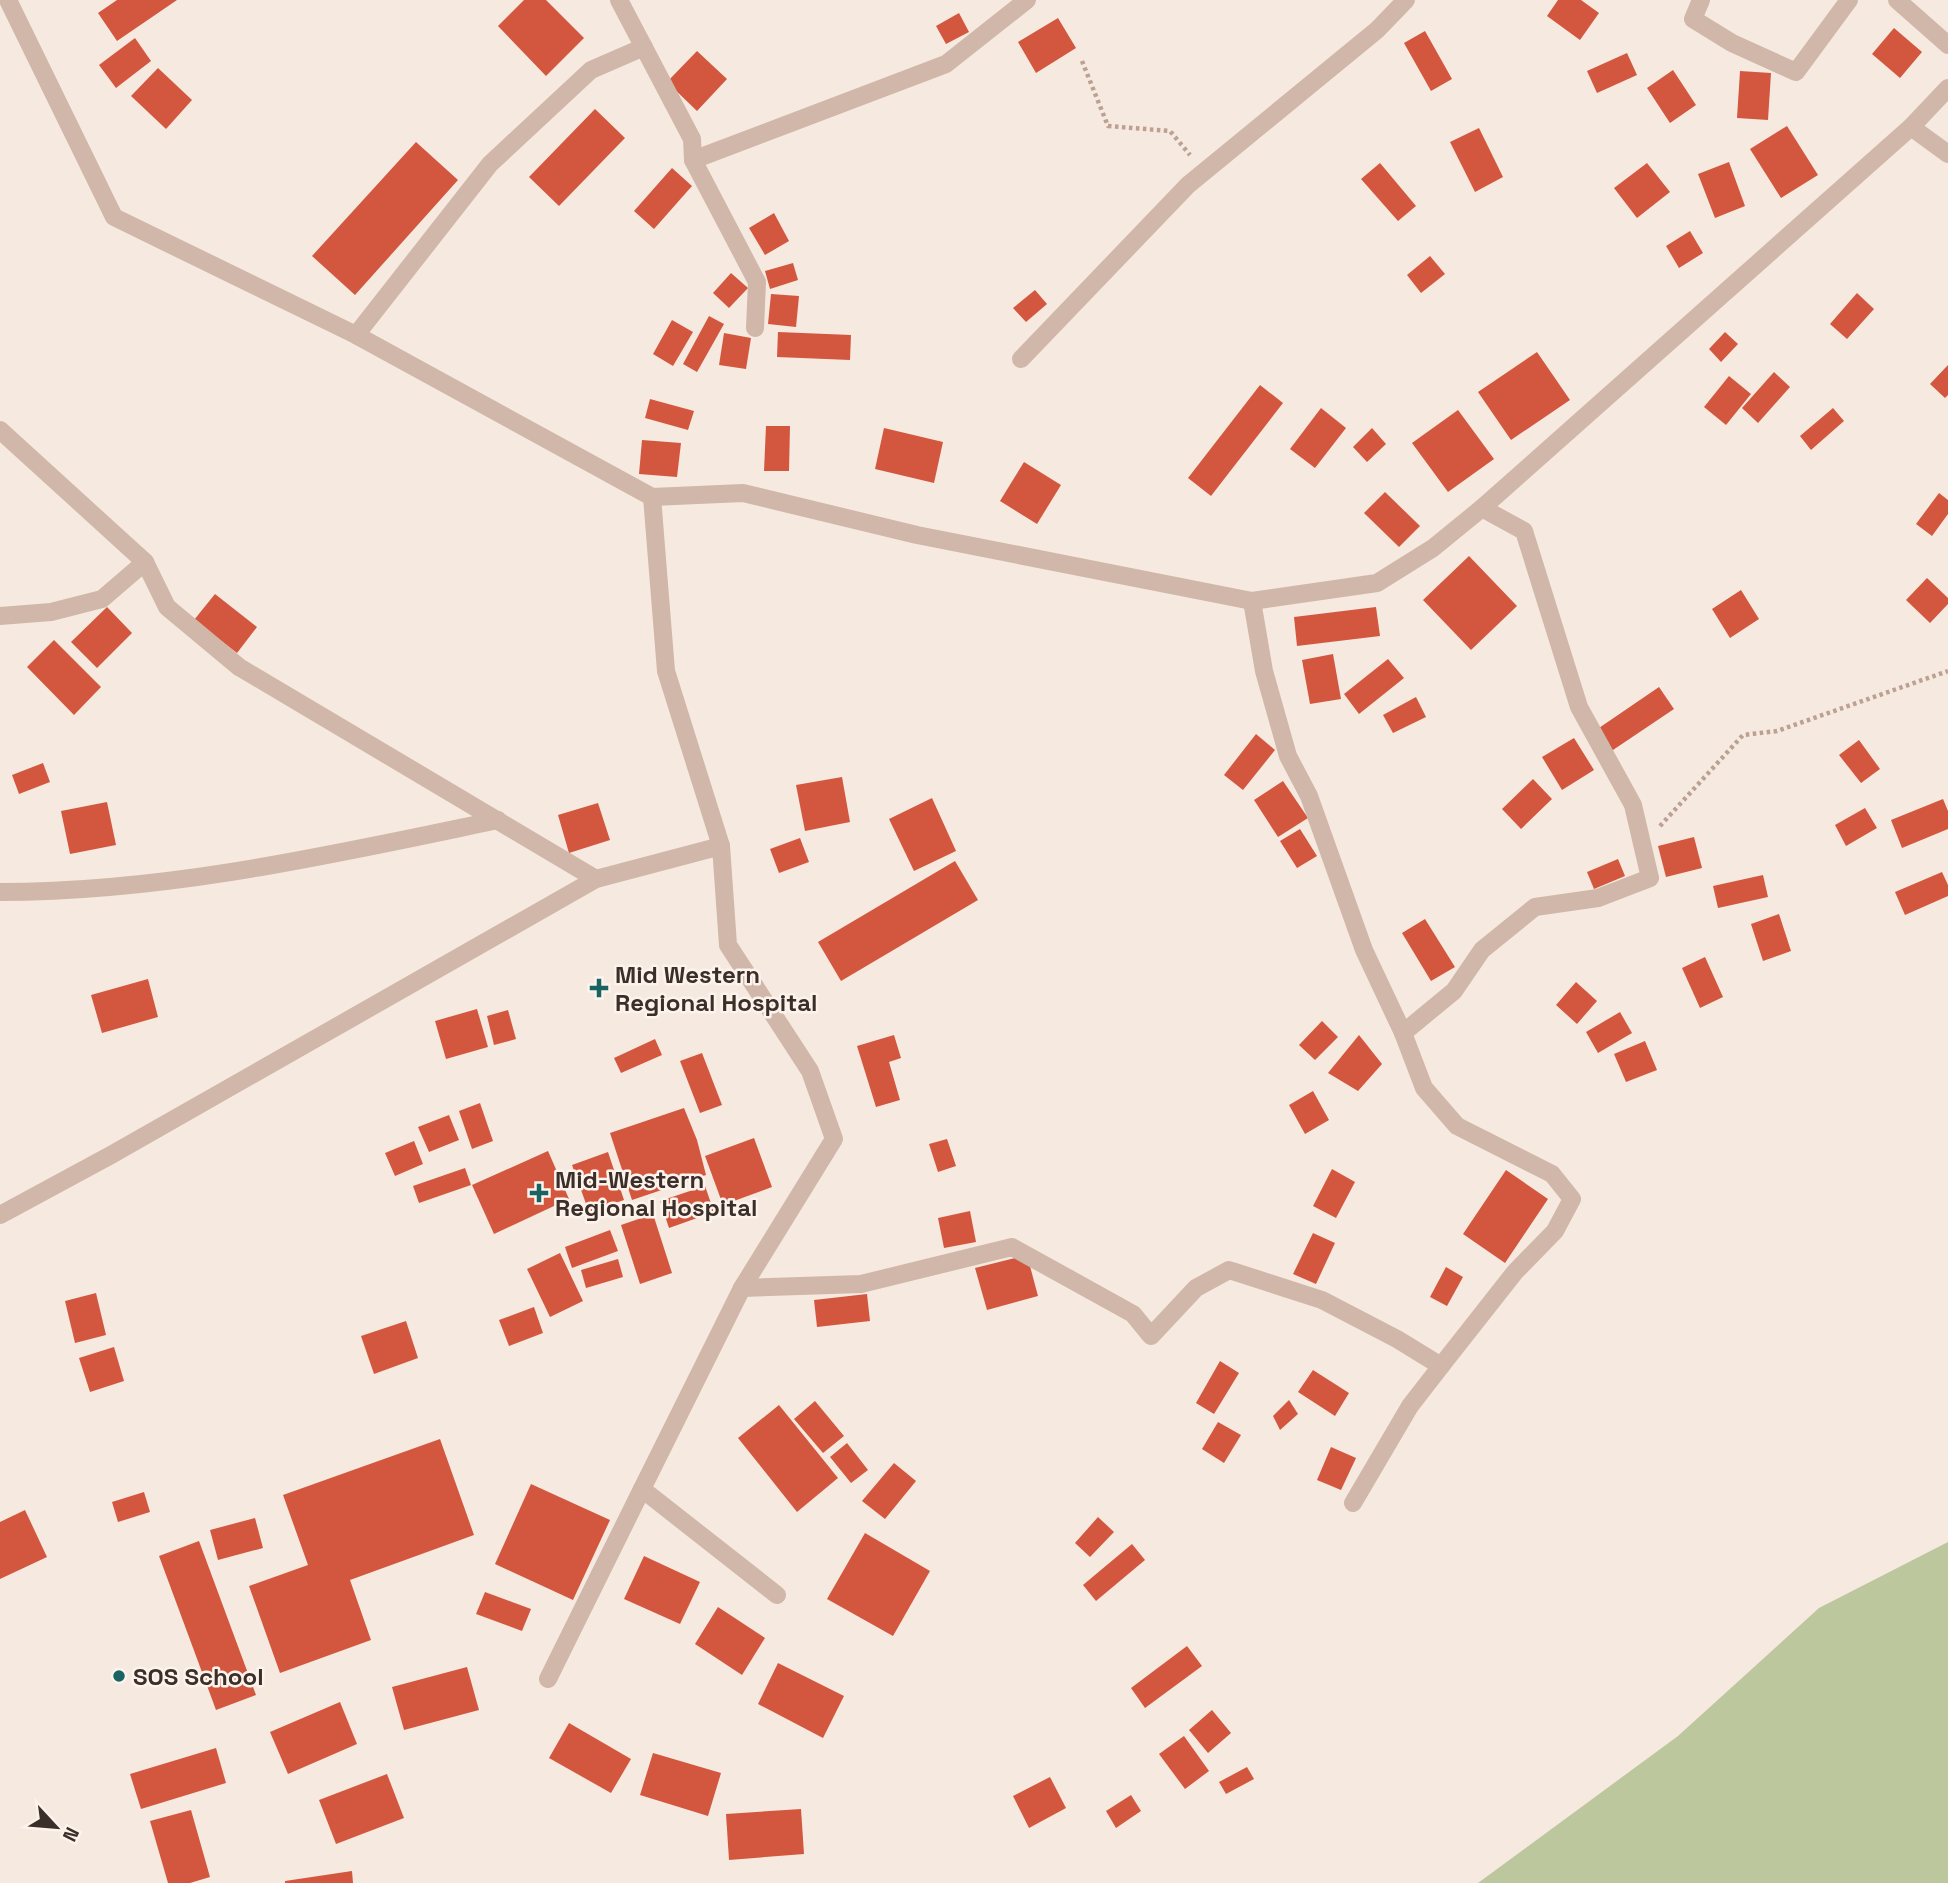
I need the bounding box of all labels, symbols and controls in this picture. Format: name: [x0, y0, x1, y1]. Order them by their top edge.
place label: Mid Western Regional Hospital: [615, 959, 817, 1018]
marker: Mid Western Regional Hospital: [589, 978, 609, 998]
place label: Mid-Western Regional Hospital: [555, 1164, 757, 1223]
marker: Mid-Western Regional Hospital: [529, 1183, 549, 1203]
place label: SOS School: [133, 1661, 264, 1692]
marker: SOS School: [111, 1668, 127, 1684]
north arrow: [21, 1792, 91, 1862]
text: N: [57, 1823, 85, 1845]

